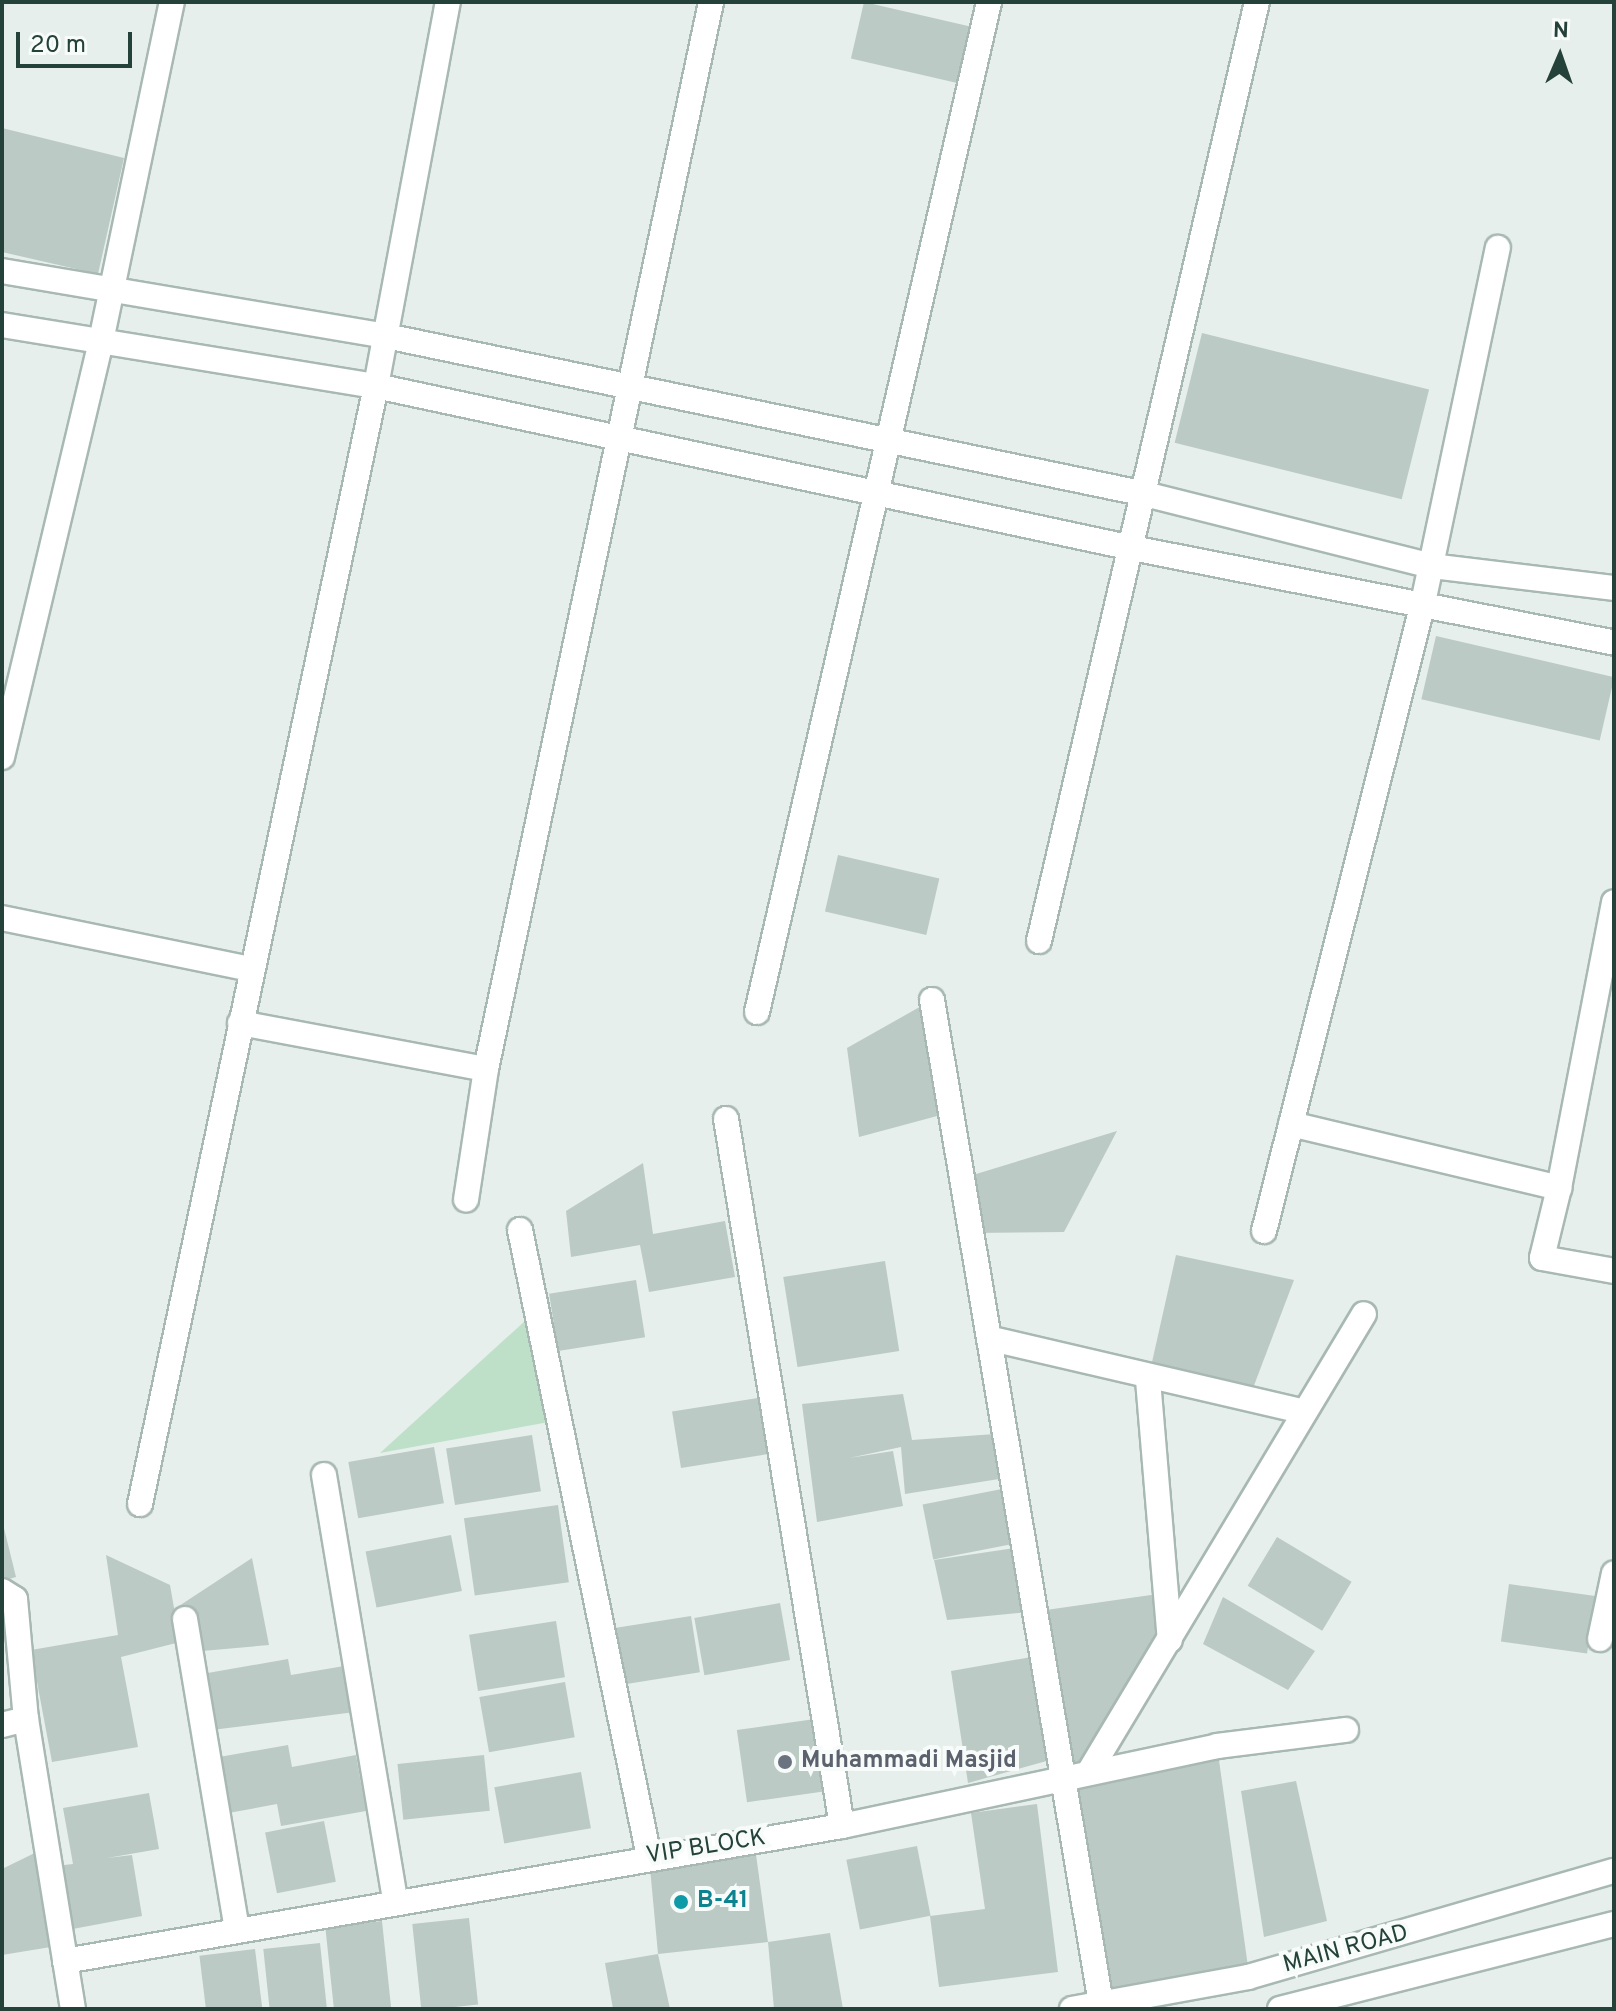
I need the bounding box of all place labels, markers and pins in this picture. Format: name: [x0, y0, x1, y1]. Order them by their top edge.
place label: Muhammadi Masjid: [801, 1748, 1017, 1776]
marker: Muhammadi Masjid: [776, 1753, 794, 1771]
place label: B-41: [697, 1888, 748, 1916]
marker: B-41: [672, 1893, 690, 1911]

